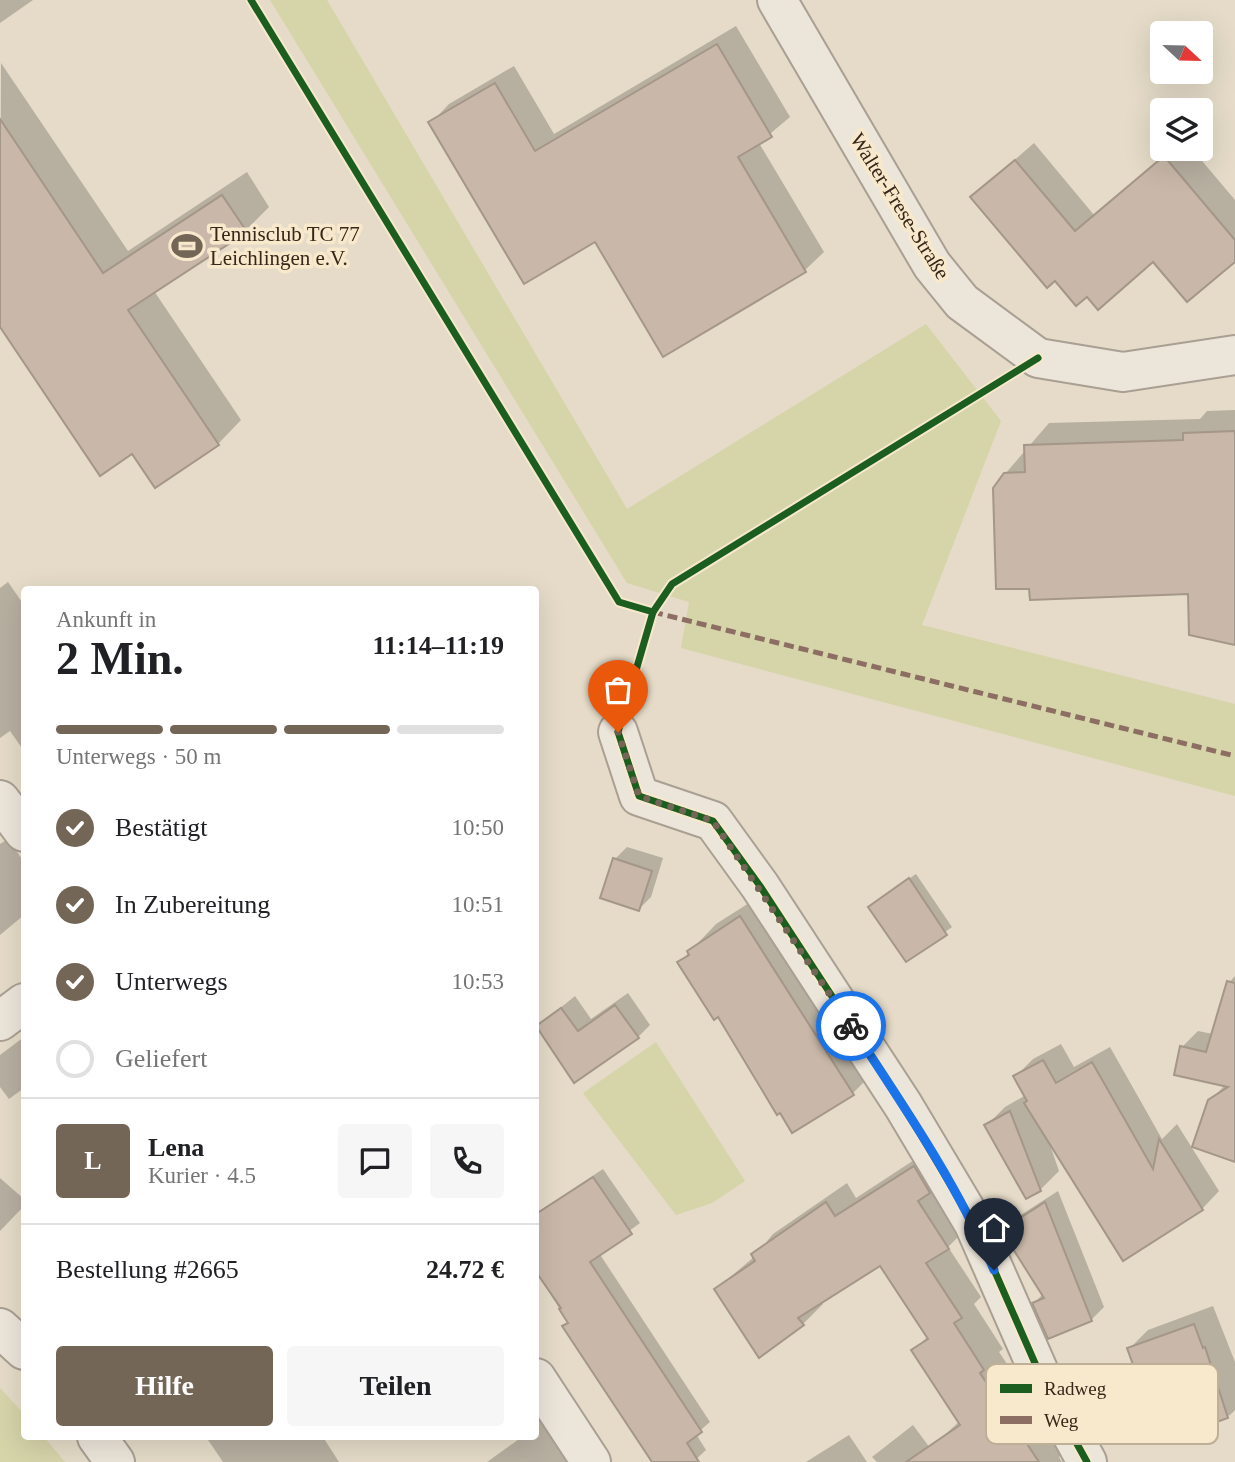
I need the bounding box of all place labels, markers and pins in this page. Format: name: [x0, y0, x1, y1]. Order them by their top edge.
place label: Tennisclub TC 77 Leichlingen e.V.: [210, 222, 360, 270]
sports icon: Tennisclub TC 77 Leichlingen e.V.: [170, 229, 204, 263]
pin: [588, 660, 648, 732]
pin: [964, 1198, 1024, 1270]

